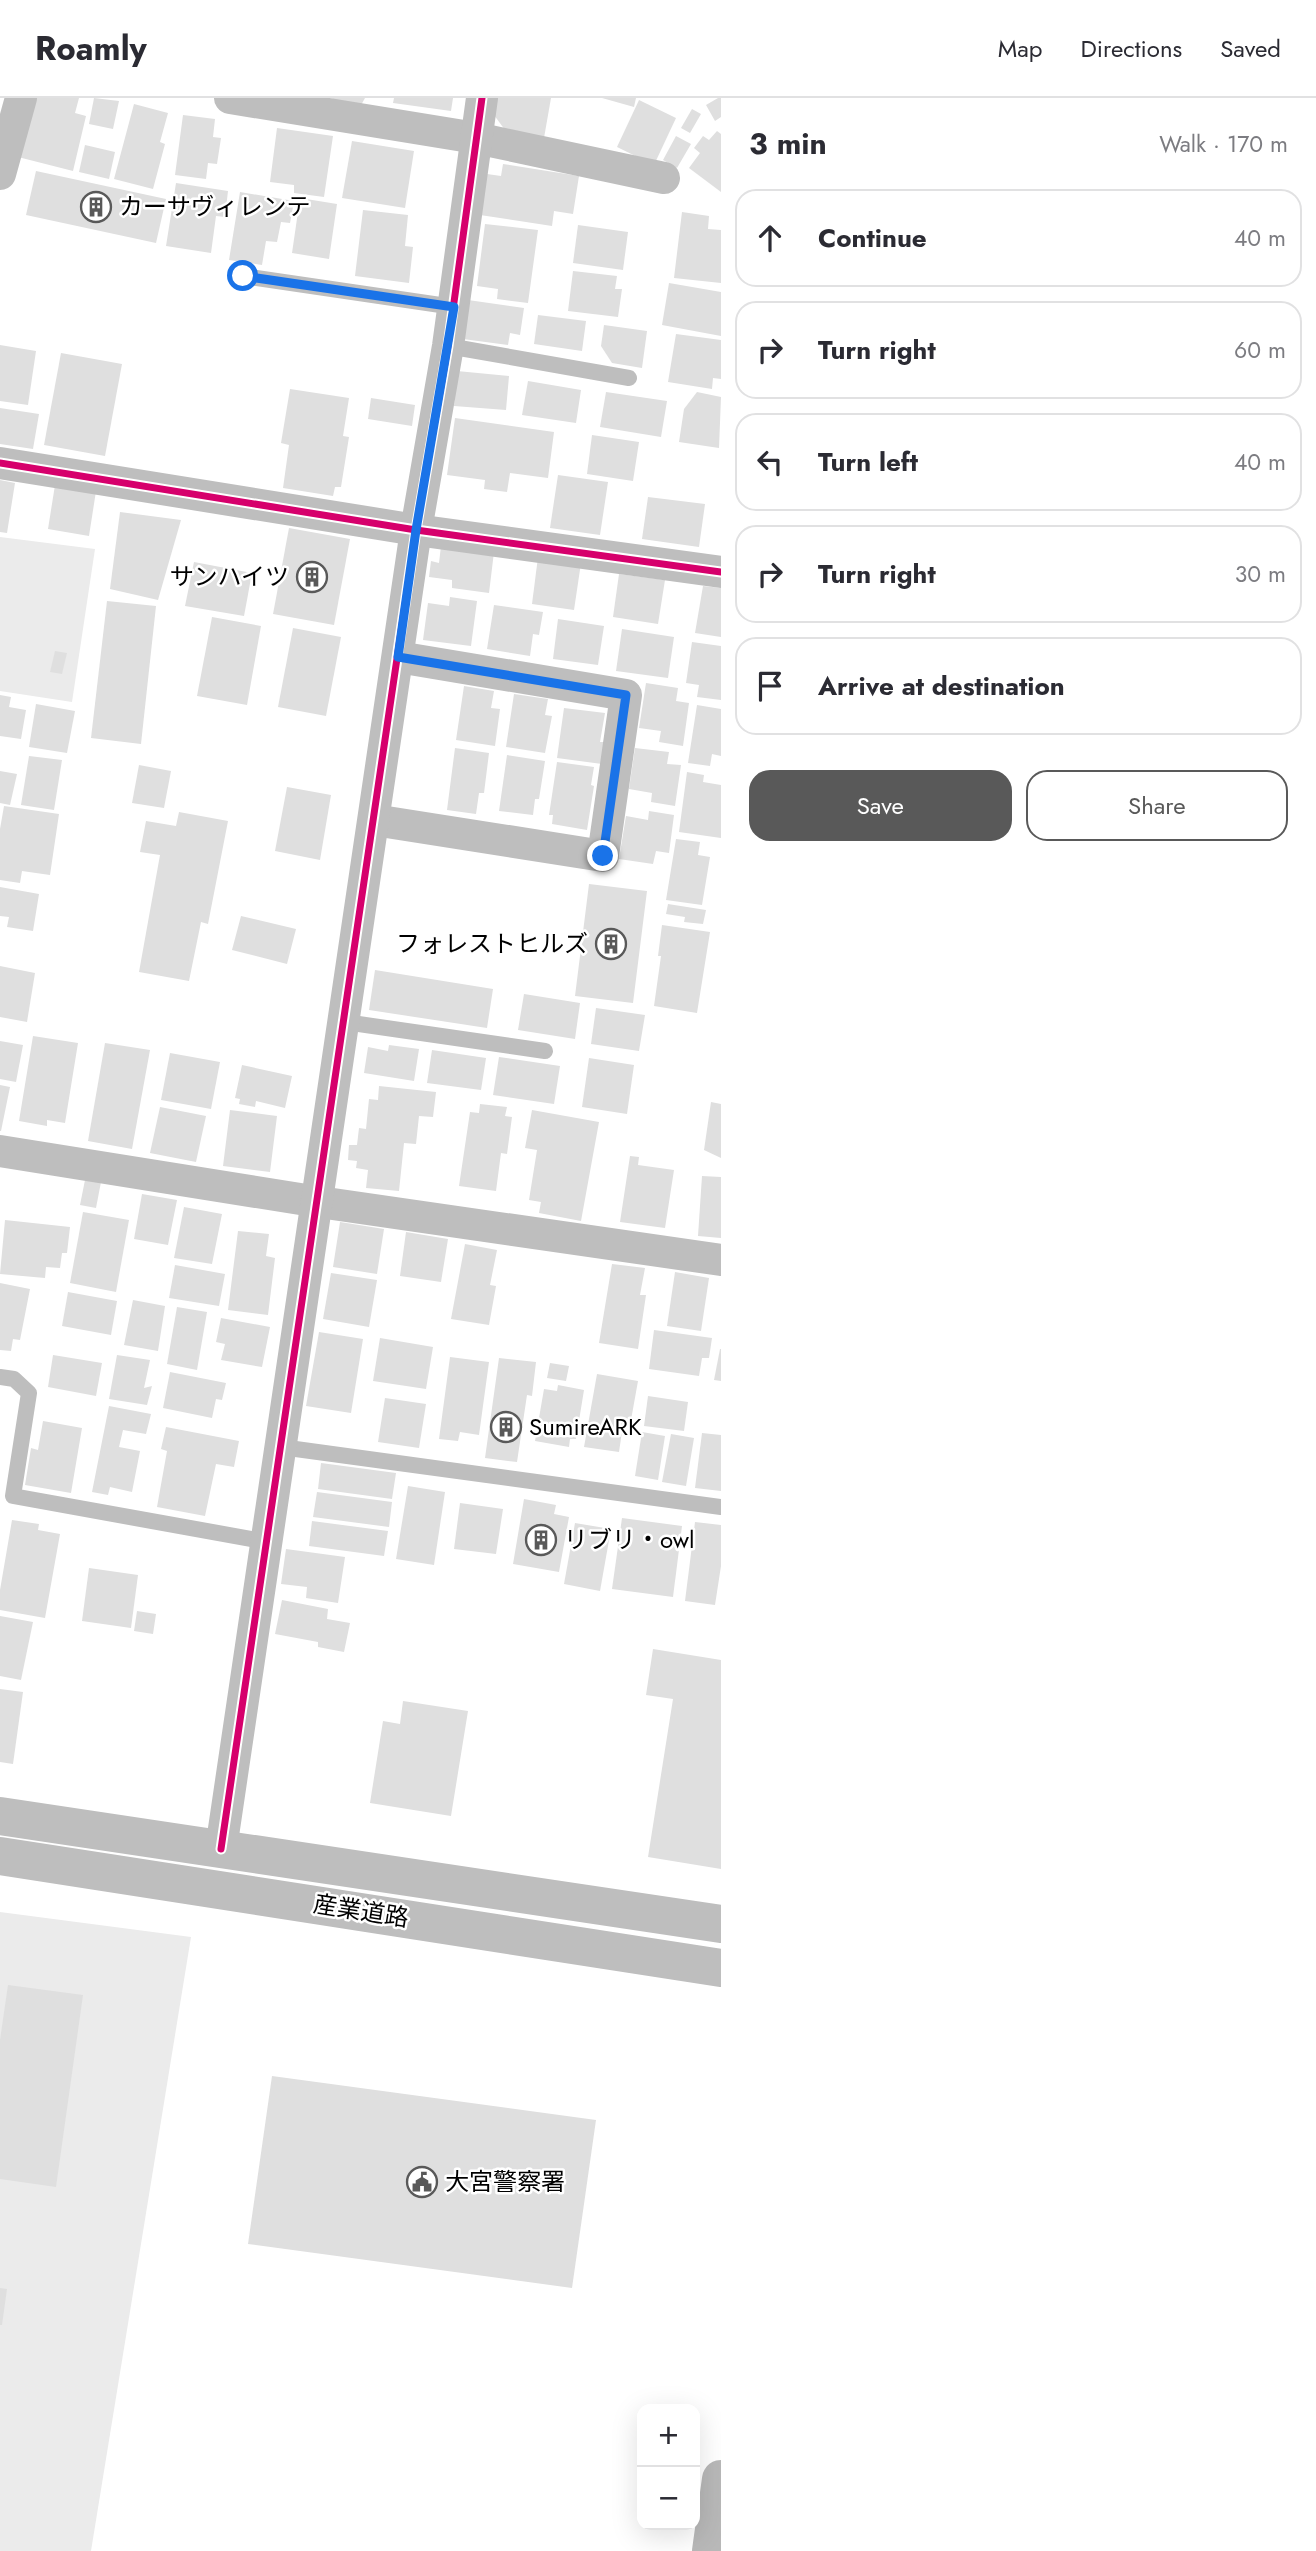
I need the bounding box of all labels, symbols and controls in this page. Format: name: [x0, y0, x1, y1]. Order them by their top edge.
text: Roamly: [35, 25, 147, 72]
text: Map: [998, 31, 1043, 66]
text: Directions: [1081, 31, 1182, 66]
text: Saved: [1220, 31, 1281, 66]
text: 3 min: [749, 122, 827, 165]
text: Walk · 170 m: [1159, 127, 1288, 161]
place label: カーサヴィレンテ: [119, 189, 311, 224]
building icon: カーサヴィレンテ: [79, 190, 113, 224]
icon: ahead: [751, 219, 789, 257]
text: Continue: [818, 219, 927, 257]
text: 40 m: [1234, 221, 1286, 255]
route start: [227, 260, 258, 291]
icon: right: [751, 331, 789, 369]
text: Turn right: [818, 331, 936, 369]
text: 60 m: [1234, 333, 1286, 367]
icon: left: [751, 443, 789, 481]
text: Turn left: [818, 443, 918, 481]
text: 40 m: [1234, 445, 1286, 479]
icon: right: [751, 555, 789, 593]
text: Turn right: [818, 555, 936, 593]
text: 30 m: [1235, 557, 1286, 591]
place label: サンハイツ: [169, 559, 289, 594]
building icon: サンハイツ: [295, 560, 329, 594]
icon: arrive: [751, 667, 789, 705]
text: Arrive at destination: [818, 667, 1065, 705]
button: Save: [749, 770, 1012, 841]
button: Share: [1026, 770, 1288, 841]
route end: [587, 840, 618, 871]
place label: フォレストヒルズ: [396, 926, 588, 961]
building icon: フォレストヒルズ: [594, 927, 628, 961]
place label: SumireARK: [529, 1409, 642, 1444]
building icon: SumireARK: [489, 1410, 523, 1444]
place label: リブリ・owl: [564, 1522, 695, 1557]
building icon: リブリ・owl: [524, 1523, 558, 1557]
street label: 産業道路: [311, 1886, 411, 1935]
place label: 大宮警察署: [445, 2164, 565, 2199]
public building icon: 大宮警察署: [405, 2165, 439, 2199]
map controls: [637, 2404, 700, 2530]
button: +: [637, 2404, 700, 2467]
button: −: [637, 2467, 700, 2530]

